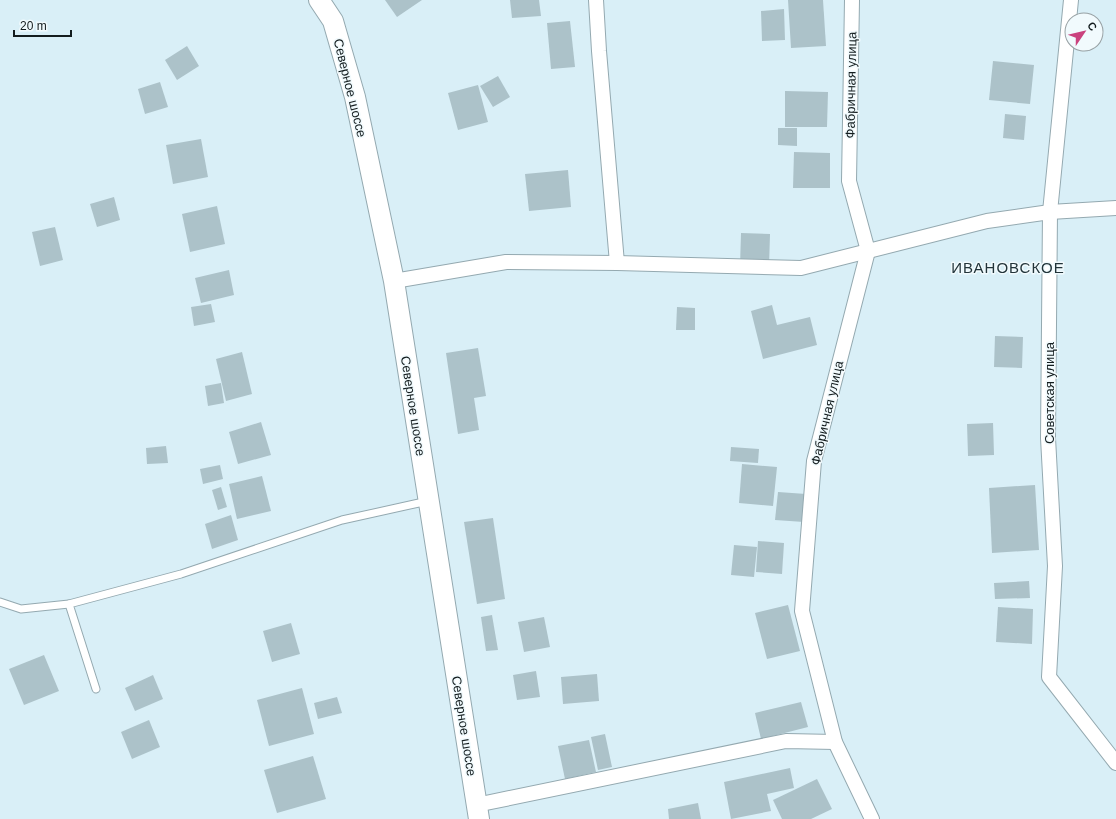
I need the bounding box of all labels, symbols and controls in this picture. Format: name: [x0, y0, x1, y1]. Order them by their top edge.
scale bar: [14, 12, 71, 38]
north arrow: [1064, 12, 1104, 52]
text: 20 m: [20, 19, 47, 33]
text: С: [1085, 20, 1099, 33]
street label: Фабричная улица: [843, 31, 859, 138]
street label: Северное шоссе: [331, 37, 369, 139]
district label: ИВАНОВСКОЕ: [951, 259, 1065, 276]
street label: Советская улица: [1042, 341, 1057, 444]
street label: Северное шоссе: [398, 355, 428, 457]
street label: Фабричная улица: [808, 359, 846, 467]
street label: Северное шоссе: [449, 675, 479, 777]

